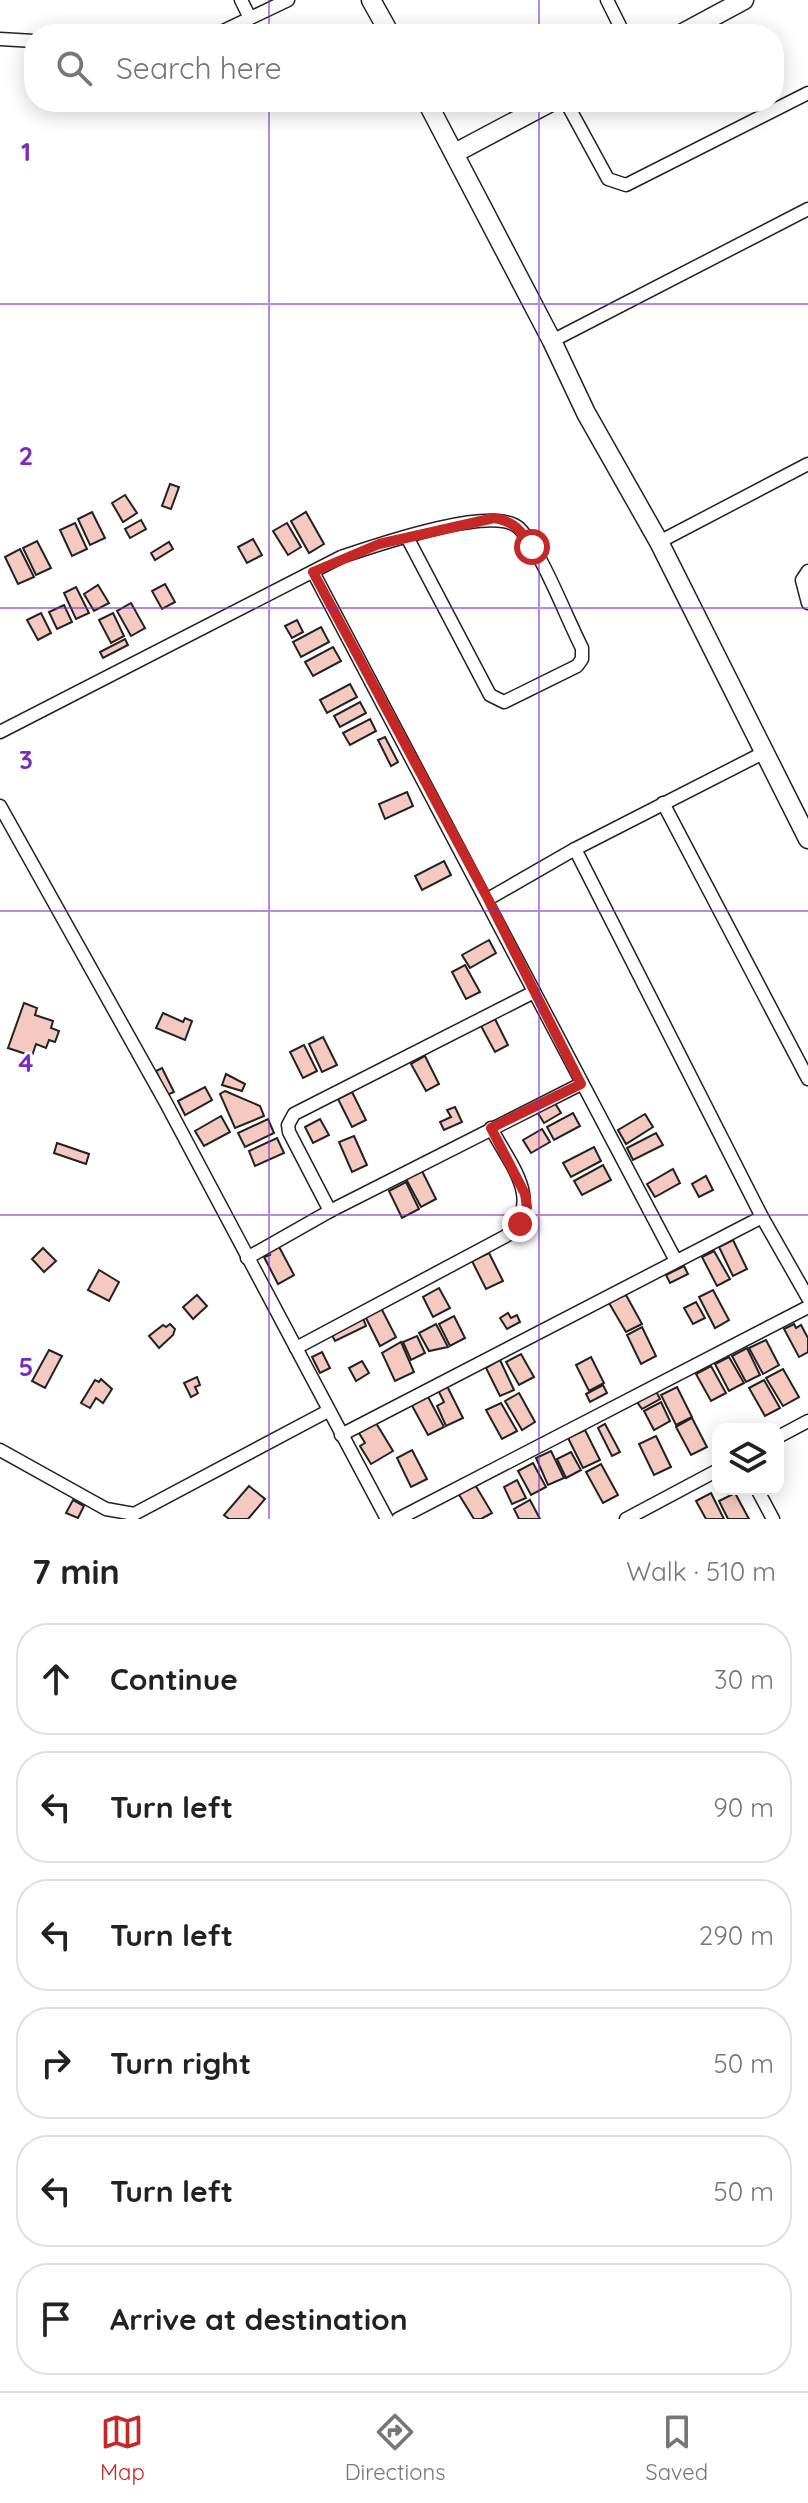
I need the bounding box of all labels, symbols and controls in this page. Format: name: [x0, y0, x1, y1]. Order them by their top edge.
search box: [24, 24, 784, 112]
icon: search: [52, 46, 96, 90]
text: Search here: [116, 49, 282, 87]
text: 1: [21, 135, 31, 168]
text: 2: [19, 439, 33, 472]
route start: [514, 529, 550, 565]
text: 3: [19, 743, 33, 776]
text: 4: [18, 1046, 34, 1079]
route end: [502, 1206, 538, 1242]
text: 5: [19, 1350, 33, 1383]
map controls: [712, 1423, 784, 1495]
button: layers: [712, 1423, 784, 1495]
text: 7 min: [32, 1550, 120, 1593]
text: Walk · 510 m: [626, 1555, 776, 1588]
icon: ahead: [34, 1657, 78, 1701]
text: Continue: [110, 1660, 238, 1698]
text: 30 m: [714, 1663, 774, 1696]
icon: left: [34, 1785, 78, 1829]
text: Turn left: [110, 1788, 233, 1826]
text: 90 m: [713, 1791, 774, 1824]
icon: left: [34, 1913, 78, 1957]
text: Turn left: [110, 1916, 233, 1954]
text: 290 m: [699, 1919, 774, 1952]
icon: right: [34, 2041, 78, 2085]
text: Turn right: [110, 2044, 251, 2082]
text: 50 m: [714, 2047, 774, 2080]
icon: left: [34, 2169, 78, 2213]
text: Turn left: [110, 2172, 233, 2210]
text: 50 m: [714, 2175, 774, 2208]
icon: arrive: [34, 2297, 78, 2341]
text: Arrive at destination: [110, 2300, 408, 2338]
tab: Map: [100, 2410, 145, 2486]
tab: Directions: [345, 2410, 445, 2486]
tab: Saved: [645, 2410, 708, 2486]

